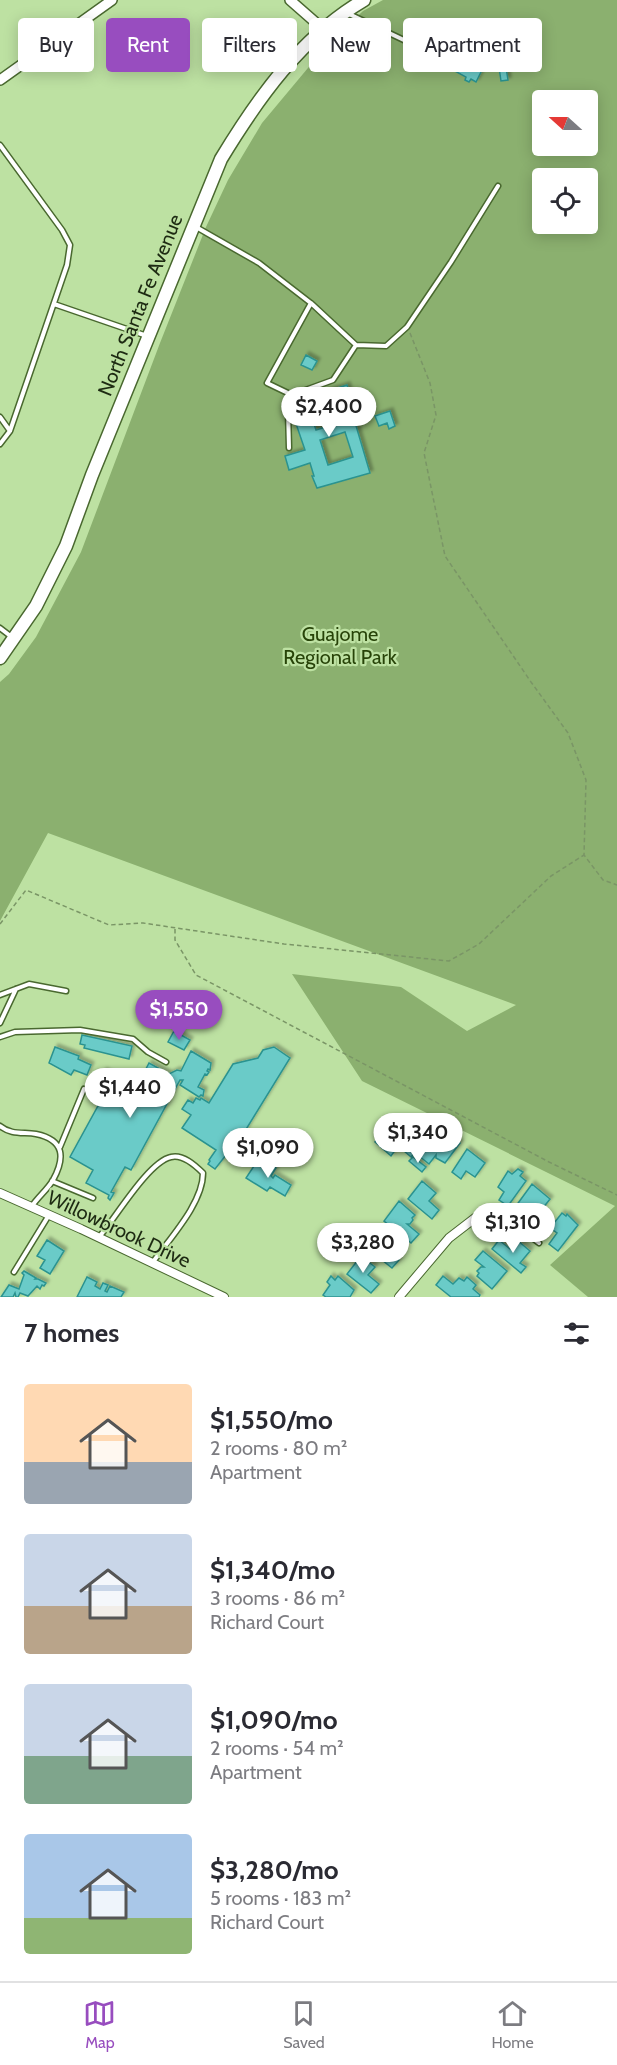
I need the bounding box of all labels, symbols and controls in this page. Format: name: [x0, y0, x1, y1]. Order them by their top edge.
chip: Buy: [18, 18, 94, 72]
chip: Rent: [106, 18, 190, 72]
chip: Filters: [202, 18, 297, 72]
chip: New: [309, 18, 391, 72]
chip: Apartment: [403, 18, 542, 72]
north arrow: [532, 90, 598, 156]
map controls: [532, 90, 598, 234]
button: locate: [532, 168, 598, 234]
street label: North Santa Fe Avenue: [93, 211, 187, 399]
pin: $2,400: [280, 387, 378, 438]
text: $2,400: [295, 394, 363, 418]
park label: Guajome Regional Park: [283, 622, 397, 669]
pin: $1,550: [130, 990, 228, 1041]
text: $1,550: [149, 997, 209, 1021]
pin: $1,440: [81, 1068, 179, 1119]
text: $1,440: [99, 1075, 161, 1099]
pin: $1,340: [369, 1113, 467, 1164]
text: $1,340: [388, 1120, 448, 1144]
pin: $1,090: [219, 1128, 317, 1179]
text: $1,090: [237, 1135, 299, 1159]
street label: Willowbrook Drive: [44, 1185, 194, 1273]
pin: $1,310: [464, 1203, 562, 1254]
text: $1,310: [485, 1210, 541, 1234]
pin: $3,280: [314, 1223, 412, 1274]
text: $3,280: [331, 1230, 395, 1254]
text: 7 homes: [24, 1317, 119, 1349]
icon: filters: [560, 1317, 593, 1350]
text: $1,550/mo: [210, 1404, 333, 1436]
icon: home: [72, 1408, 144, 1480]
text: 2 rooms · 80 m²: [210, 1436, 347, 1460]
text: Apartment: [210, 1460, 302, 1484]
text: $1,340/mo: [210, 1554, 335, 1586]
icon: home: [72, 1558, 144, 1630]
text: 3 rooms · 86 m²: [210, 1586, 345, 1610]
text: Richard Court: [210, 1610, 324, 1634]
text: $1,090/mo: [210, 1704, 338, 1736]
icon: home: [72, 1708, 144, 1780]
text: 2 rooms · 54 m²: [210, 1736, 344, 1760]
text: Apartment: [210, 1760, 302, 1784]
text: $3,280/mo: [210, 1854, 339, 1886]
icon: home: [72, 1858, 144, 1930]
text: 5 rooms · 183 m²: [210, 1886, 351, 1910]
text: Richard Court: [210, 1910, 324, 1934]
tab: Map: [83, 1997, 116, 2052]
tab: Saved: [283, 1997, 325, 2052]
tab: Home: [492, 1997, 534, 2052]

